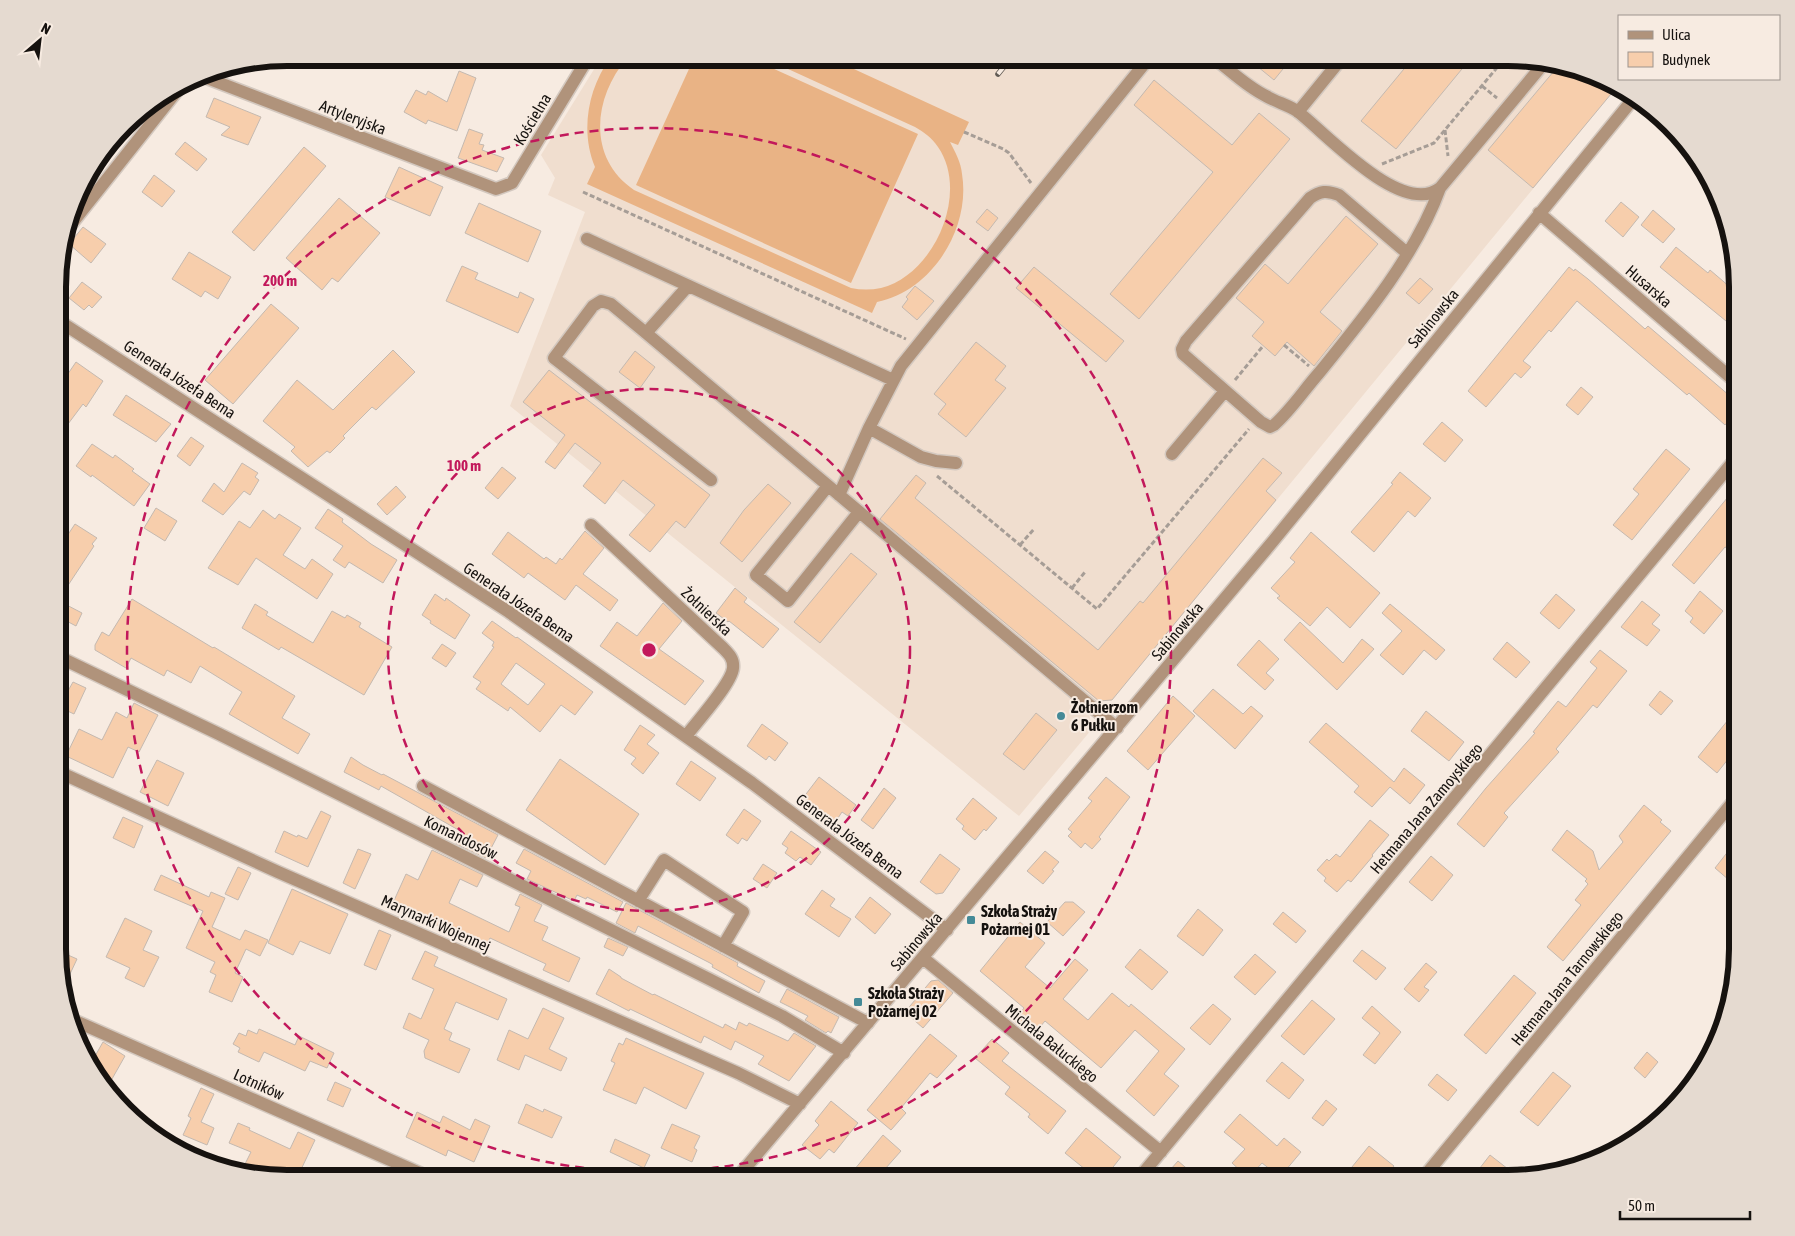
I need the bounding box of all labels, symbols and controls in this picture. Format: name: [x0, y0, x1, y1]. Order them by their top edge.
north arrow: [15, 15, 65, 65]
legend: [1618, 15, 1780, 80]
text: N: [39, 20, 54, 38]
text: Ulica: [1662, 26, 1691, 43]
text: Budynek: [1662, 51, 1711, 68]
street label: Kościelna: [510, 90, 554, 148]
street label: Artyleryjska: [317, 96, 389, 139]
street label: Husarska: [1622, 261, 1676, 311]
text: 200 m: [263, 272, 297, 289]
street label: Sabinowska: [1404, 285, 1462, 351]
street label: Generała Józefa Bema: [121, 336, 239, 422]
text: 100 m: [447, 457, 481, 474]
street label: Generała Józefa Bema: [460, 558, 578, 646]
street label: Żołnierska: [678, 583, 736, 639]
street label: Sabinowska: [1148, 598, 1206, 664]
centre of rings: [640, 641, 658, 659]
place label: Żołnierzom 6 Pułku: [1071, 698, 1138, 734]
marker: Żołnierzom 6 Pułku: [1055, 710, 1067, 722]
street label: Hetmana Jana Zamoyskiego: [1366, 739, 1487, 878]
street label: Generała Józefa Bema: [793, 790, 907, 882]
street label: Komandosów: [421, 811, 501, 863]
street label: Marynarki Wojennej: [378, 891, 494, 956]
place label: Szkoła Straży Pożarnej 01: [981, 902, 1058, 938]
street label: Hetmana Jana Tarnowskiego: [1507, 907, 1627, 1049]
street label: Sabinowska: [887, 908, 945, 974]
marker: Szkoła Straży Pożarnej 01: [965, 914, 977, 926]
place label: Szkoła Straży Pożarnej 02: [868, 984, 945, 1020]
marker: Szkoła Straży Pożarnej 02: [852, 996, 864, 1008]
street label: Michała Bałuckiego: [1001, 1000, 1102, 1087]
street label: Lotników: [231, 1065, 287, 1103]
scale bar: [1620, 1188, 1750, 1220]
text: 50 m: [1628, 1197, 1655, 1214]

